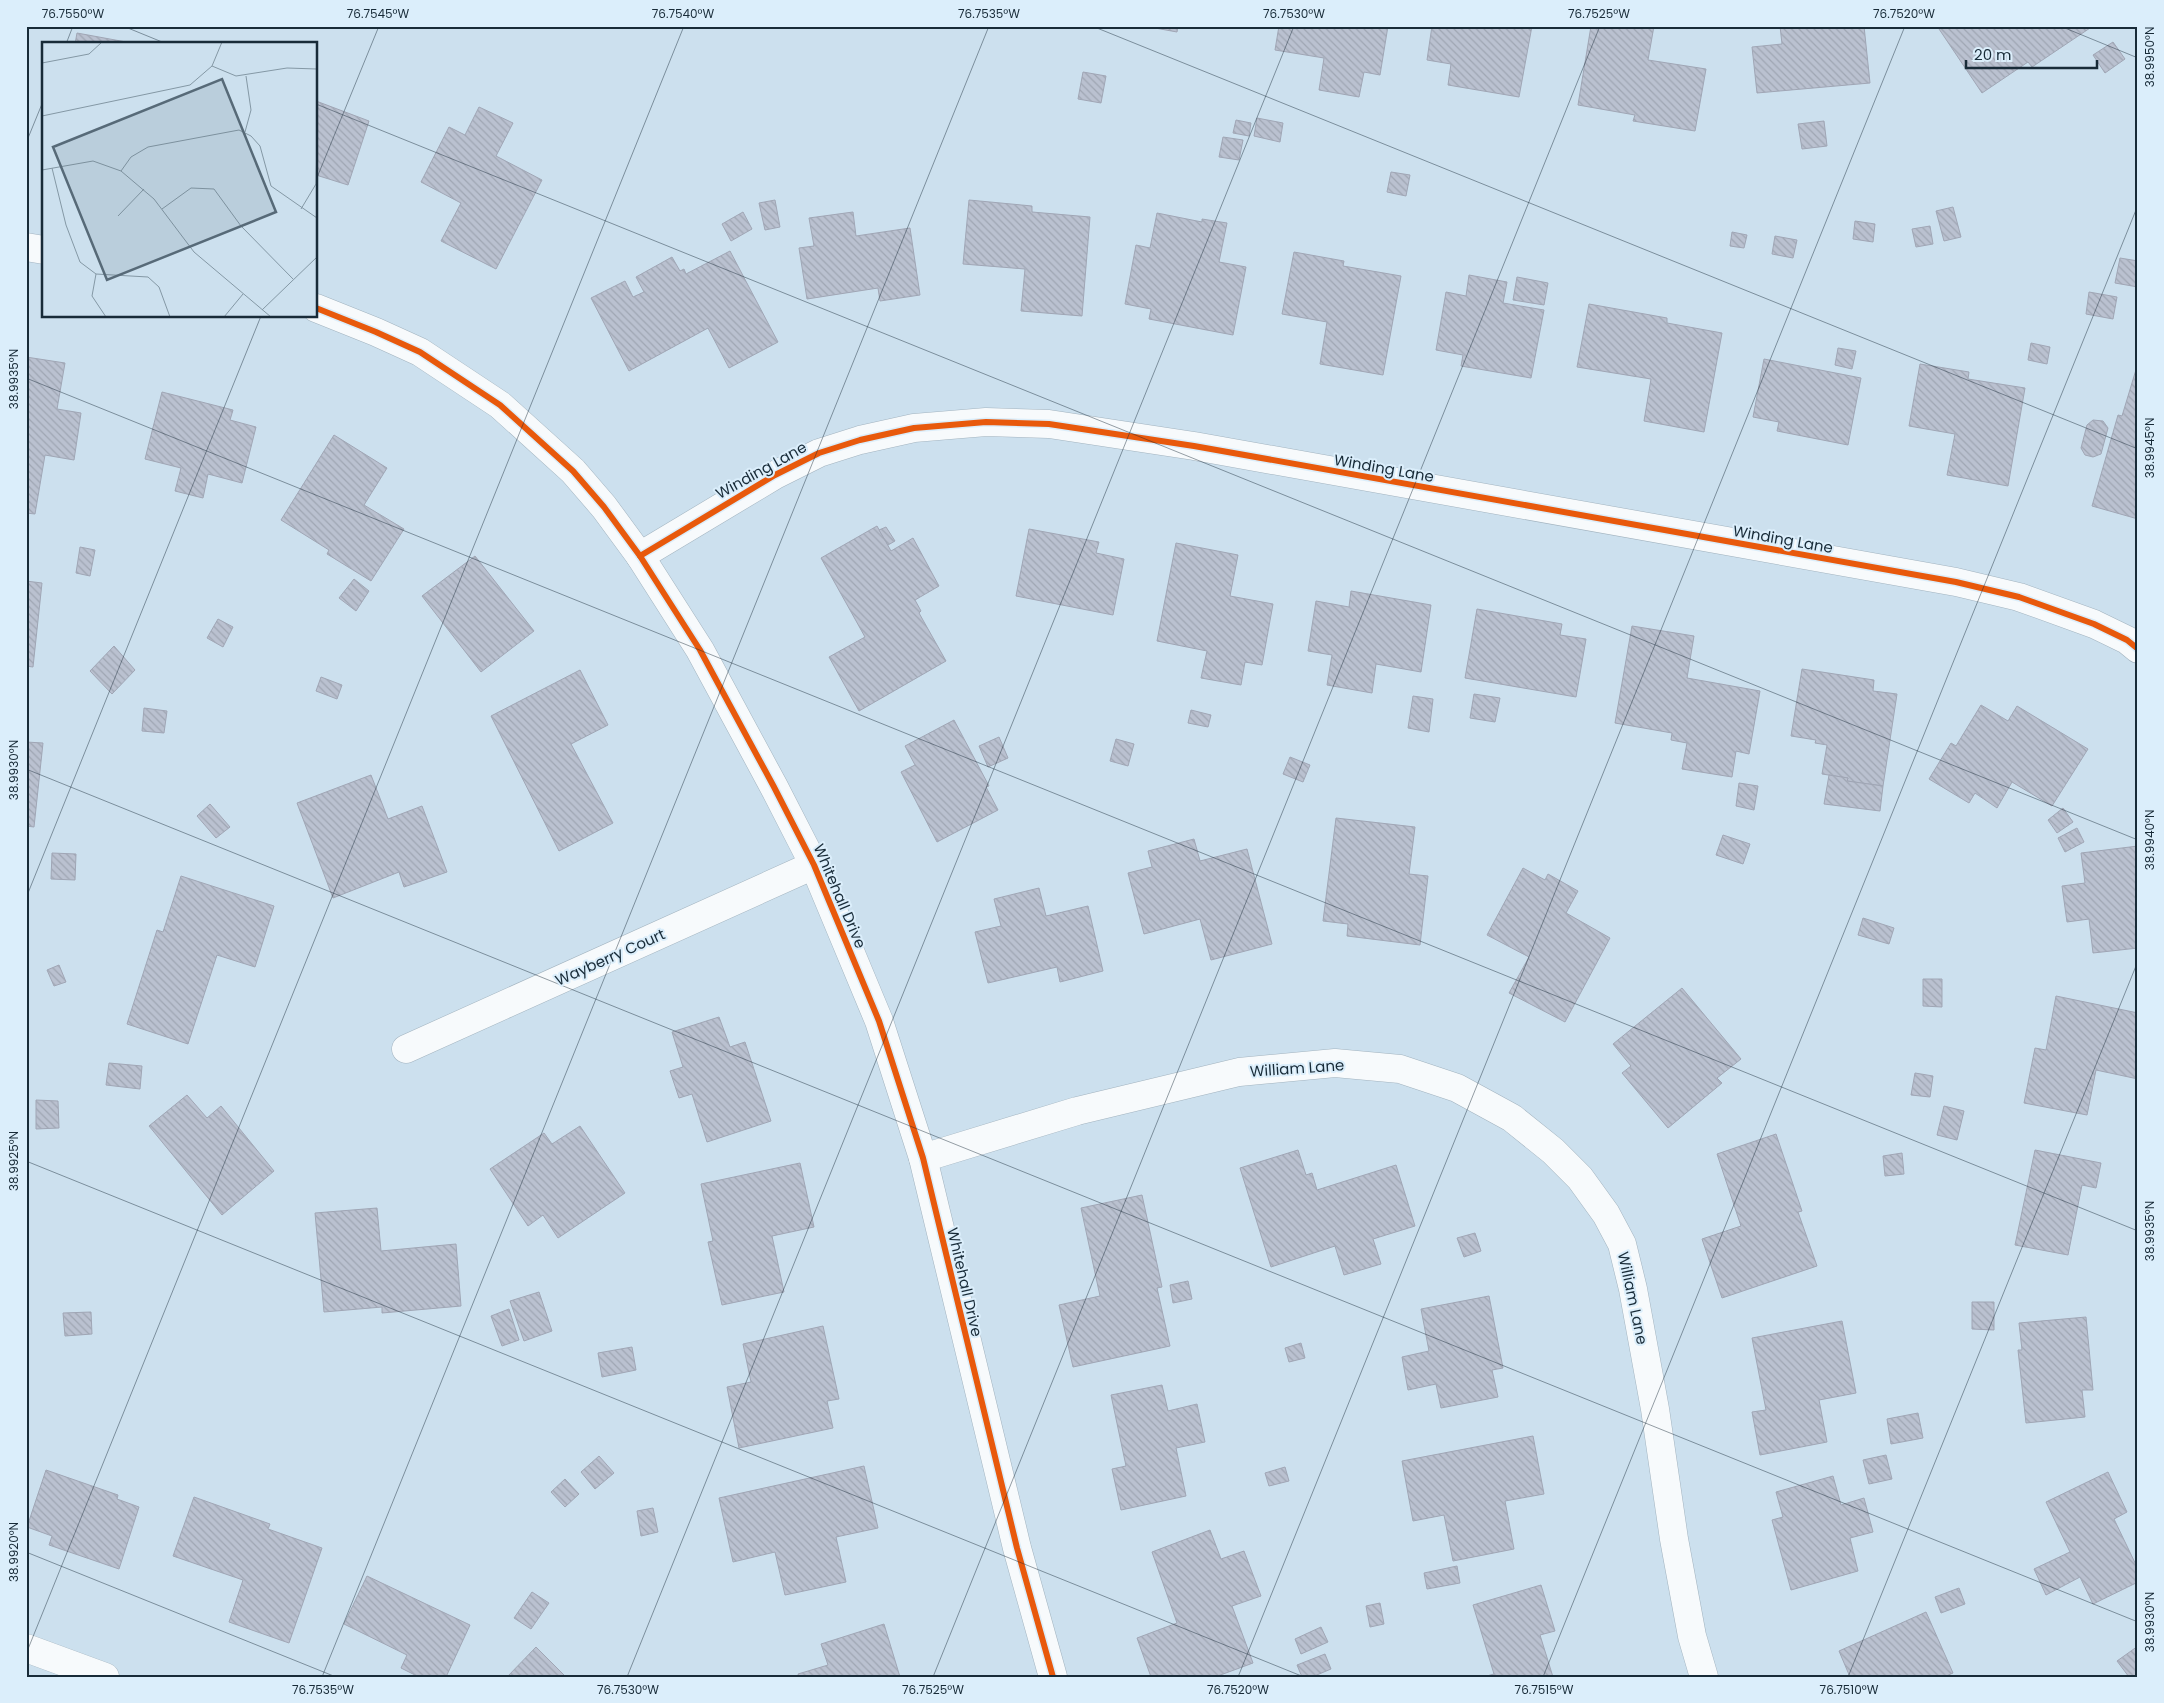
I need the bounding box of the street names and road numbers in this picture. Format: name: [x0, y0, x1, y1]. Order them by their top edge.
street label: Winding Lane: [712, 436, 810, 504]
street label: Winding Lane: [1332, 449, 1436, 487]
street label: Winding Lane: [1731, 520, 1835, 558]
street label: Whitehall Drive: [809, 841, 871, 951]
street label: Wayberry Court: [552, 923, 668, 991]
street label: William Lane: [1249, 1054, 1345, 1082]
street label: Whitehall Drive: [942, 1225, 988, 1339]
street label: William Lane: [1613, 1250, 1653, 1346]

